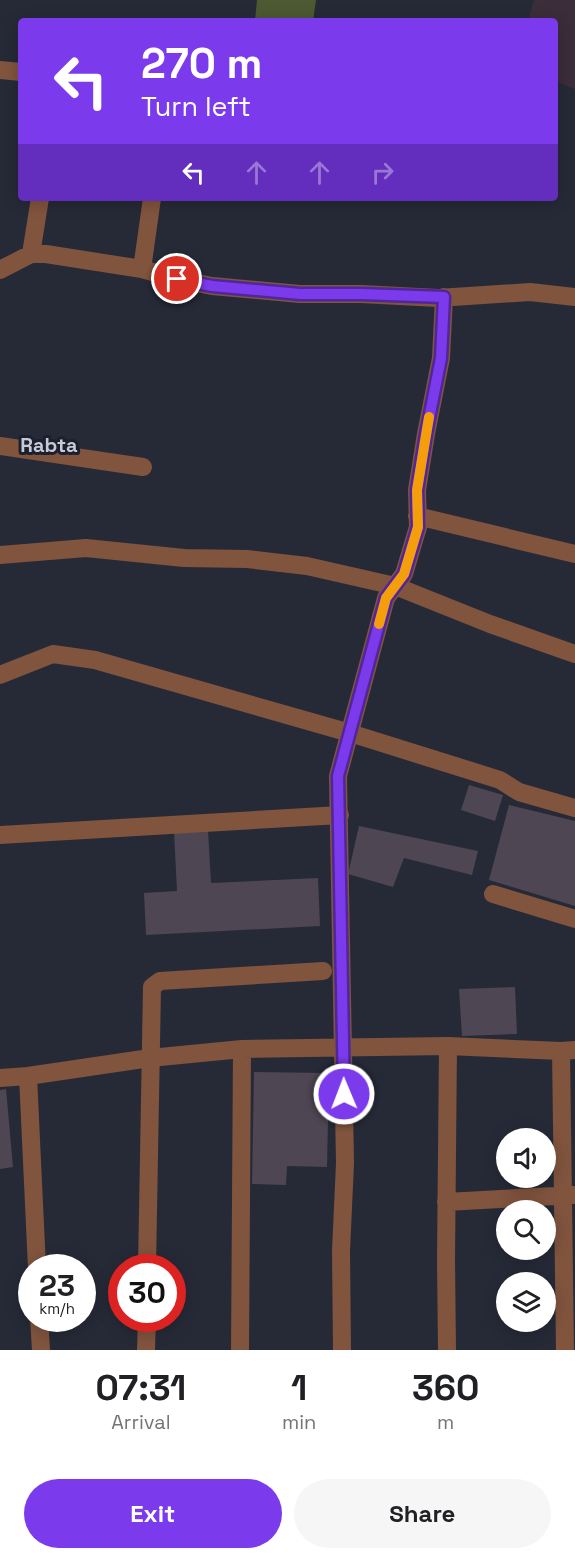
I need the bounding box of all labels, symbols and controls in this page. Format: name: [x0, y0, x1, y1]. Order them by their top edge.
text: 270 m: [141, 37, 262, 90]
icon: left: [42, 42, 120, 120]
text: Turn left: [141, 89, 251, 124]
icon: left: [177, 156, 210, 189]
icon: ahead: [240, 156, 273, 189]
icon: ahead: [303, 156, 336, 189]
icon: right: [366, 156, 399, 189]
pin: [151, 253, 202, 304]
icon: arrive: [160, 262, 193, 295]
district label: Rabta: [20, 432, 78, 458]
position arrow: [312, 1062, 376, 1126]
map controls: [496, 1128, 556, 1332]
button: sound: [496, 1128, 556, 1188]
button: search: [496, 1200, 556, 1260]
speed limit sign: 30: [108, 1254, 186, 1332]
text: 23: [39, 1266, 75, 1305]
button: layers: [496, 1272, 556, 1332]
text: km/h: [39, 1299, 75, 1318]
text: 07:31: [96, 1365, 186, 1411]
text: 1: [291, 1365, 307, 1411]
text: 360: [412, 1365, 479, 1411]
text: Arrival: [111, 1409, 171, 1435]
text: min: [282, 1409, 316, 1435]
text: m: [437, 1409, 454, 1435]
button: Exit: [24, 1479, 282, 1548]
button: Share: [294, 1479, 551, 1548]

